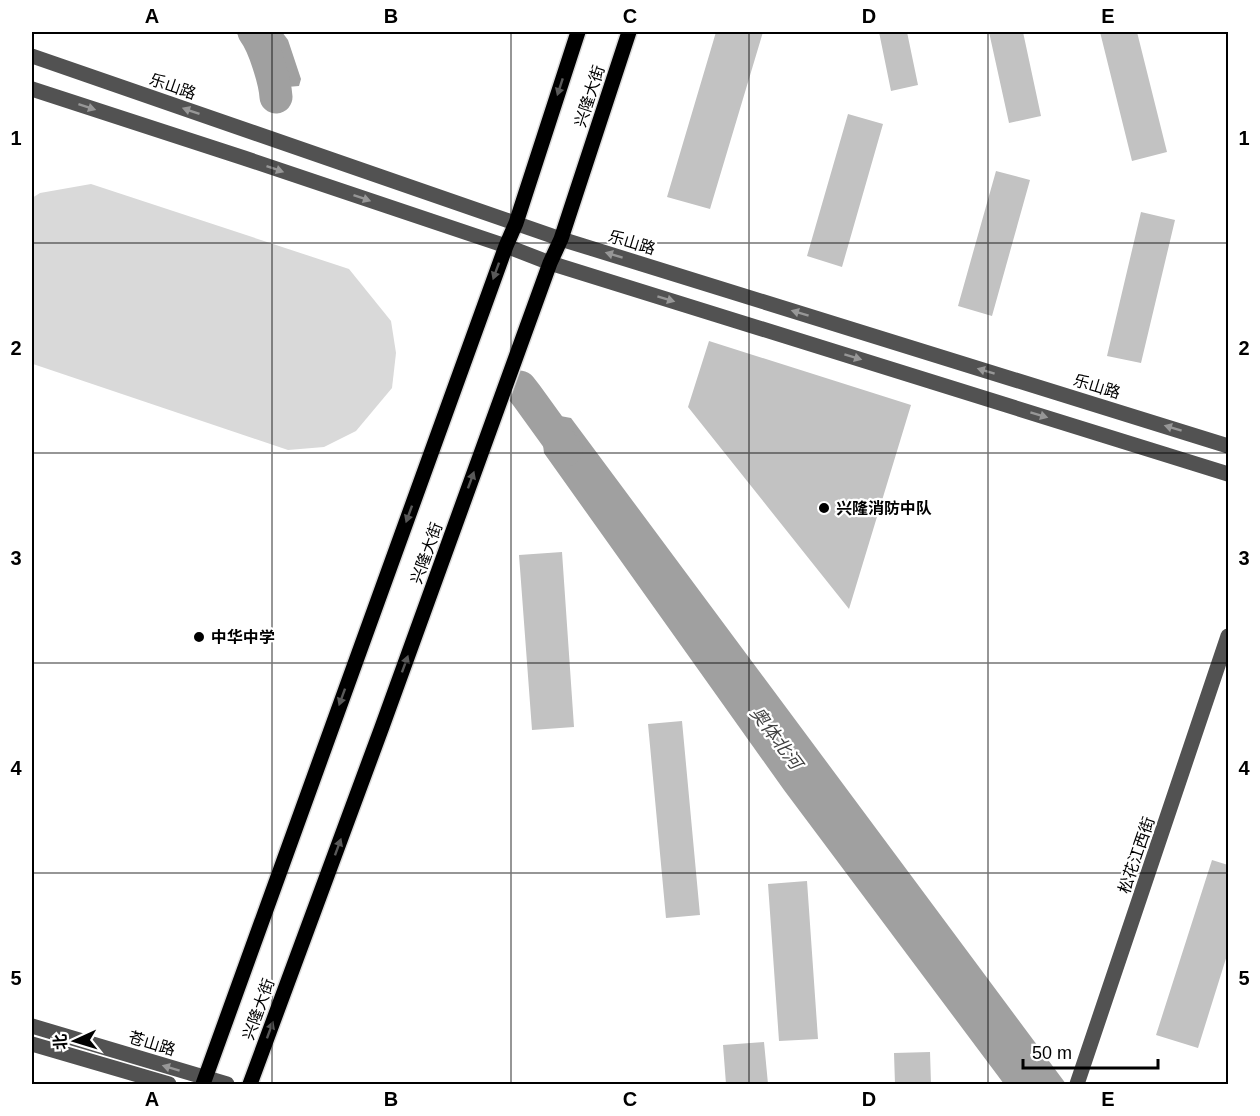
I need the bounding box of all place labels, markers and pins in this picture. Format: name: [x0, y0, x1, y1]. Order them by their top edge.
place label: 兴隆消防中队: [836, 500, 932, 517]
marker: 兴隆消防中队: [817, 501, 831, 515]
place label: 中华中学: [211, 628, 275, 646]
marker: 中华中学: [192, 630, 206, 644]

